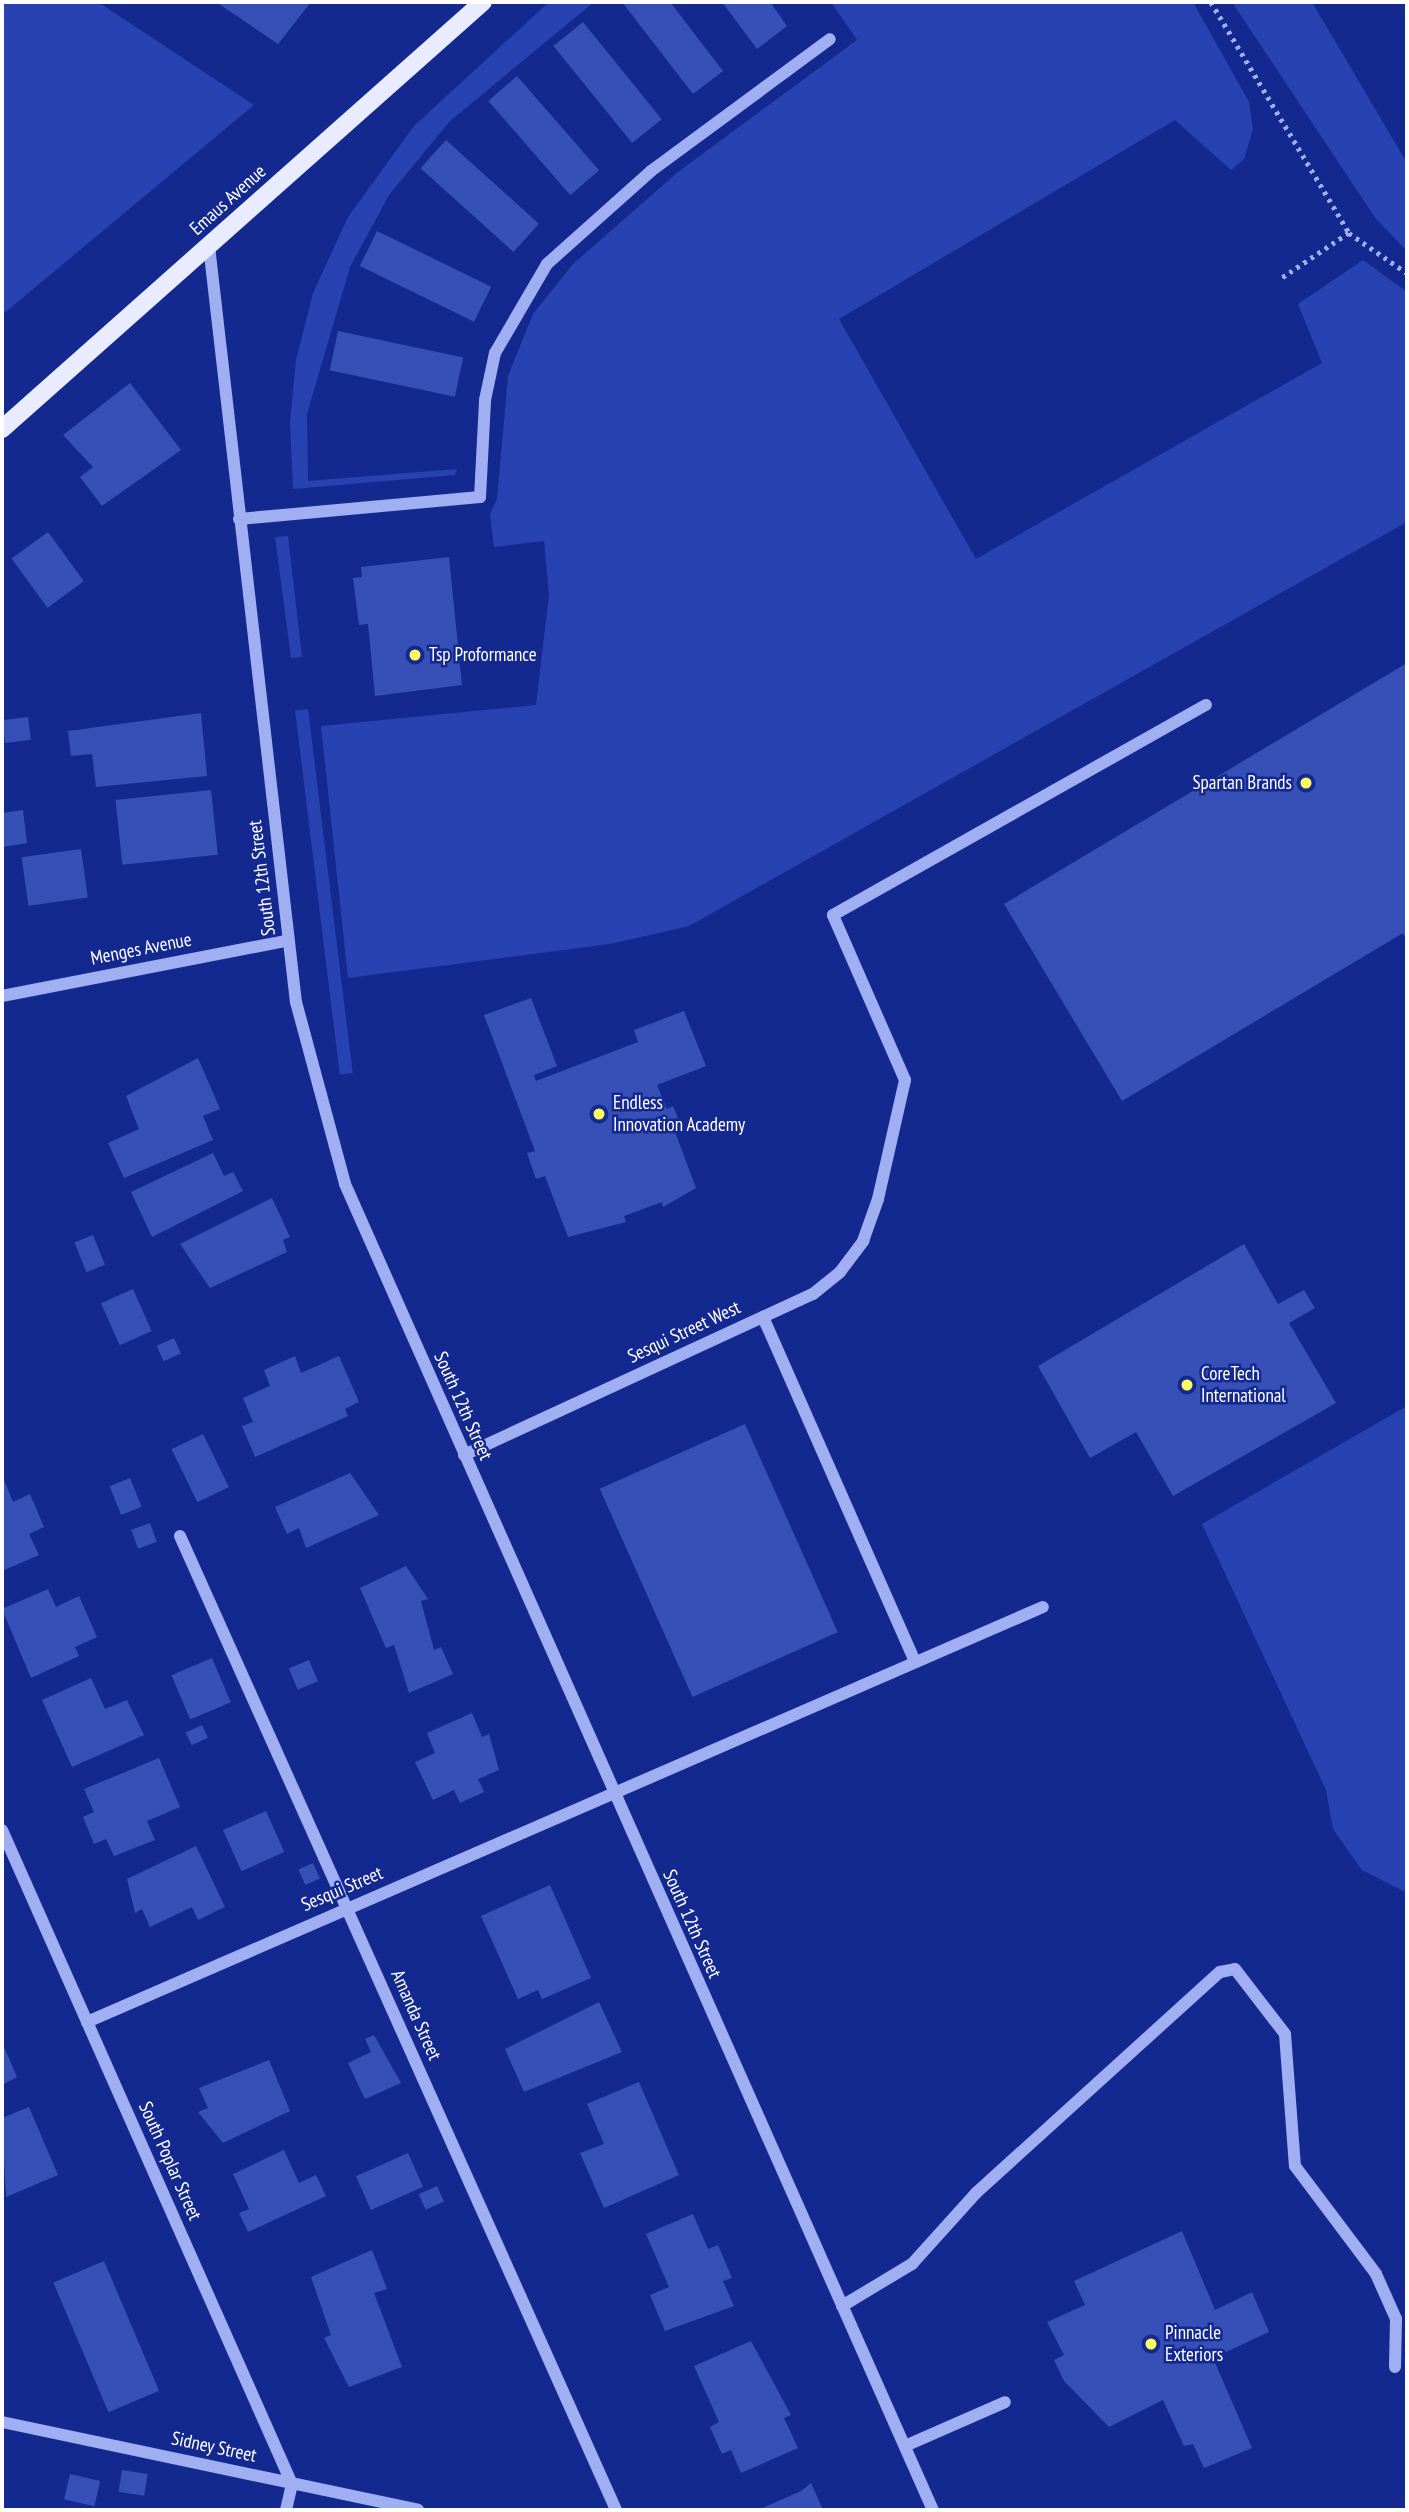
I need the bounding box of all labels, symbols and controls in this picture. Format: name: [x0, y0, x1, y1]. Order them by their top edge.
street label: Emaus Avenue: [185, 160, 271, 240]
place label: Tsp Proformance: [429, 644, 537, 666]
marker: Tsp Proformance: [407, 647, 423, 663]
place label: Spartan Brands: [1192, 772, 1292, 794]
marker: Spartan Brands: [1298, 775, 1314, 791]
street label: South 12th Street: [244, 819, 280, 937]
street label: Menges Avenue: [88, 928, 194, 970]
place label: Endless Innovation Academy: [613, 1092, 746, 1136]
marker: Endless Innovation Academy: [591, 1106, 607, 1122]
street label: Sesqui Street West: [624, 1296, 744, 1368]
street label: South 12th Street: [429, 1348, 497, 1464]
place label: CoreTech International: [1201, 1363, 1286, 1407]
marker: CoreTech International: [1179, 1377, 1195, 1393]
street label: Sesqui Street: [298, 1862, 386, 1916]
street label: South 12th Street: [658, 1866, 726, 1982]
street label: Amanda Street: [386, 1966, 446, 2064]
street label: South Poplar Street: [134, 2098, 206, 2224]
place label: Pinnacle Exteriors: [1165, 2322, 1223, 2366]
marker: Pinnacle Exteriors: [1143, 2336, 1159, 2352]
street label: Sidney Street: [169, 2427, 259, 2467]

